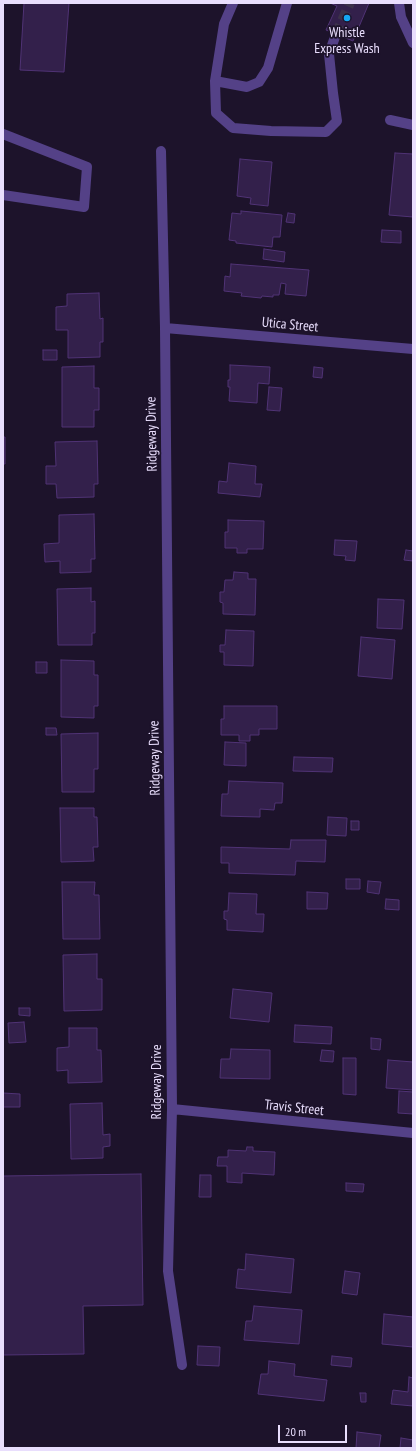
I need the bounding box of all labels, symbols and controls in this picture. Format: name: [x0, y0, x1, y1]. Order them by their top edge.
marker: Whistle Express Wash: [342, 13, 352, 23]
place label: Whistle Express Wash: [314, 25, 380, 58]
street label: Utica Street: [261, 314, 319, 336]
street label: Ridgeway Drive: [143, 396, 161, 472]
street label: Ridgeway Drive: [146, 720, 164, 796]
street label: Ridgeway Drive: [149, 1044, 165, 1120]
street label: Travis Street: [263, 1097, 325, 1119]
scale bar: [280, 1417, 349, 1443]
text: 20 m: [285, 1424, 306, 1439]

